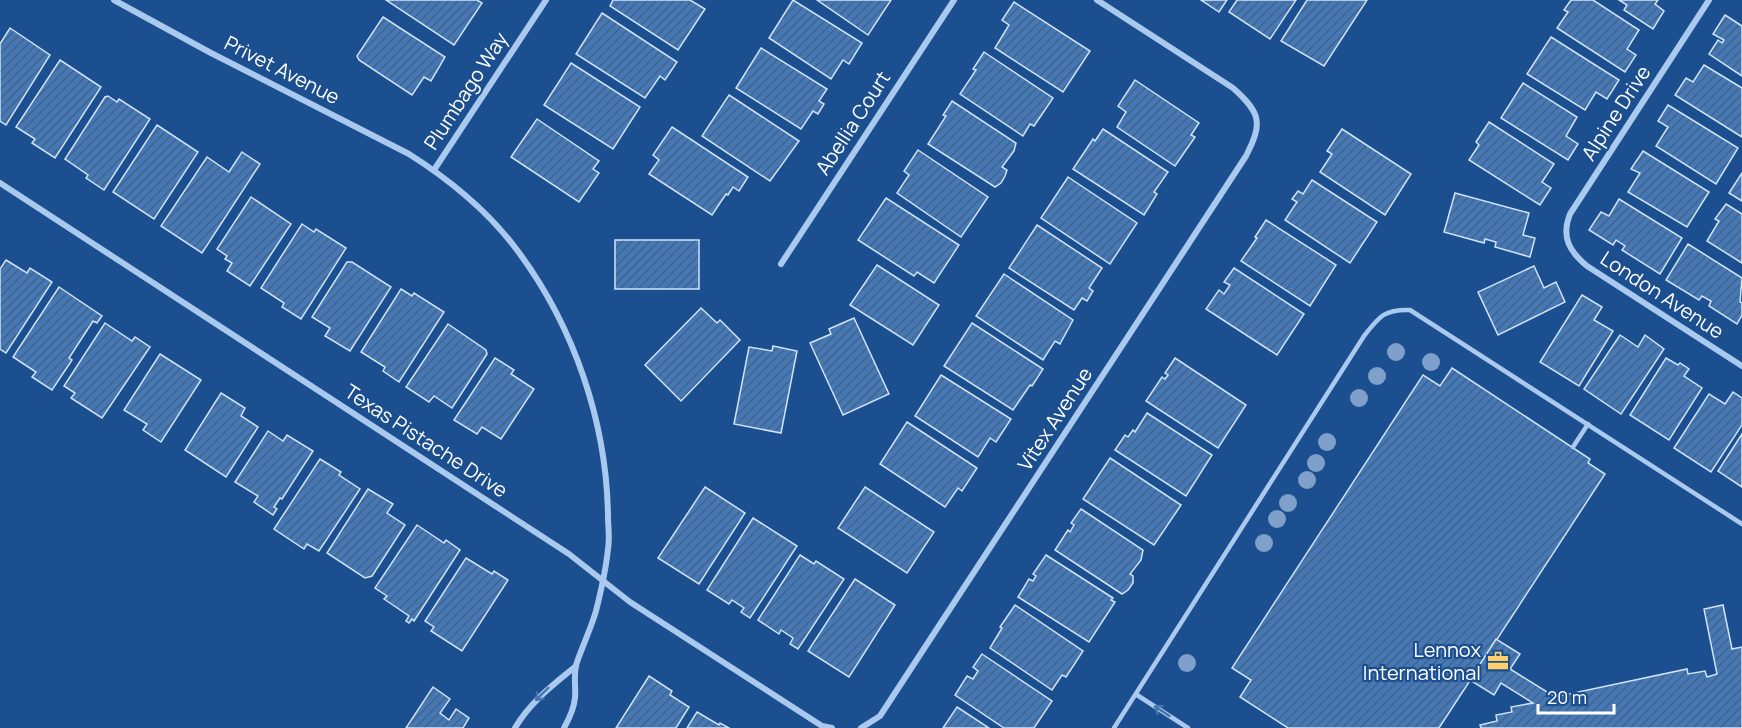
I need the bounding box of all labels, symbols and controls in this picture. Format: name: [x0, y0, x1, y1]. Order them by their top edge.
street label: Plumbago Way: [417, 26, 514, 155]
street label: Privet Avenue: [220, 29, 344, 110]
street label: Alpine Drive: [1575, 60, 1656, 165]
street label: Abellia Court: [809, 66, 896, 180]
street label: London Avenue: [1595, 245, 1729, 345]
street label: Vitex Avenue: [1011, 362, 1098, 476]
street label: Texas Pistache Drive: [340, 378, 513, 503]
place label: Lennox International: [1363, 636, 1481, 686]
office icon: Lennox International: [1486, 649, 1510, 673]
scale bar: [1538, 677, 1614, 715]
text: 20 m: [1547, 685, 1587, 709]
one-way arrow: [535, 687, 550, 701]
one-way arrow: [1154, 705, 1171, 718]

